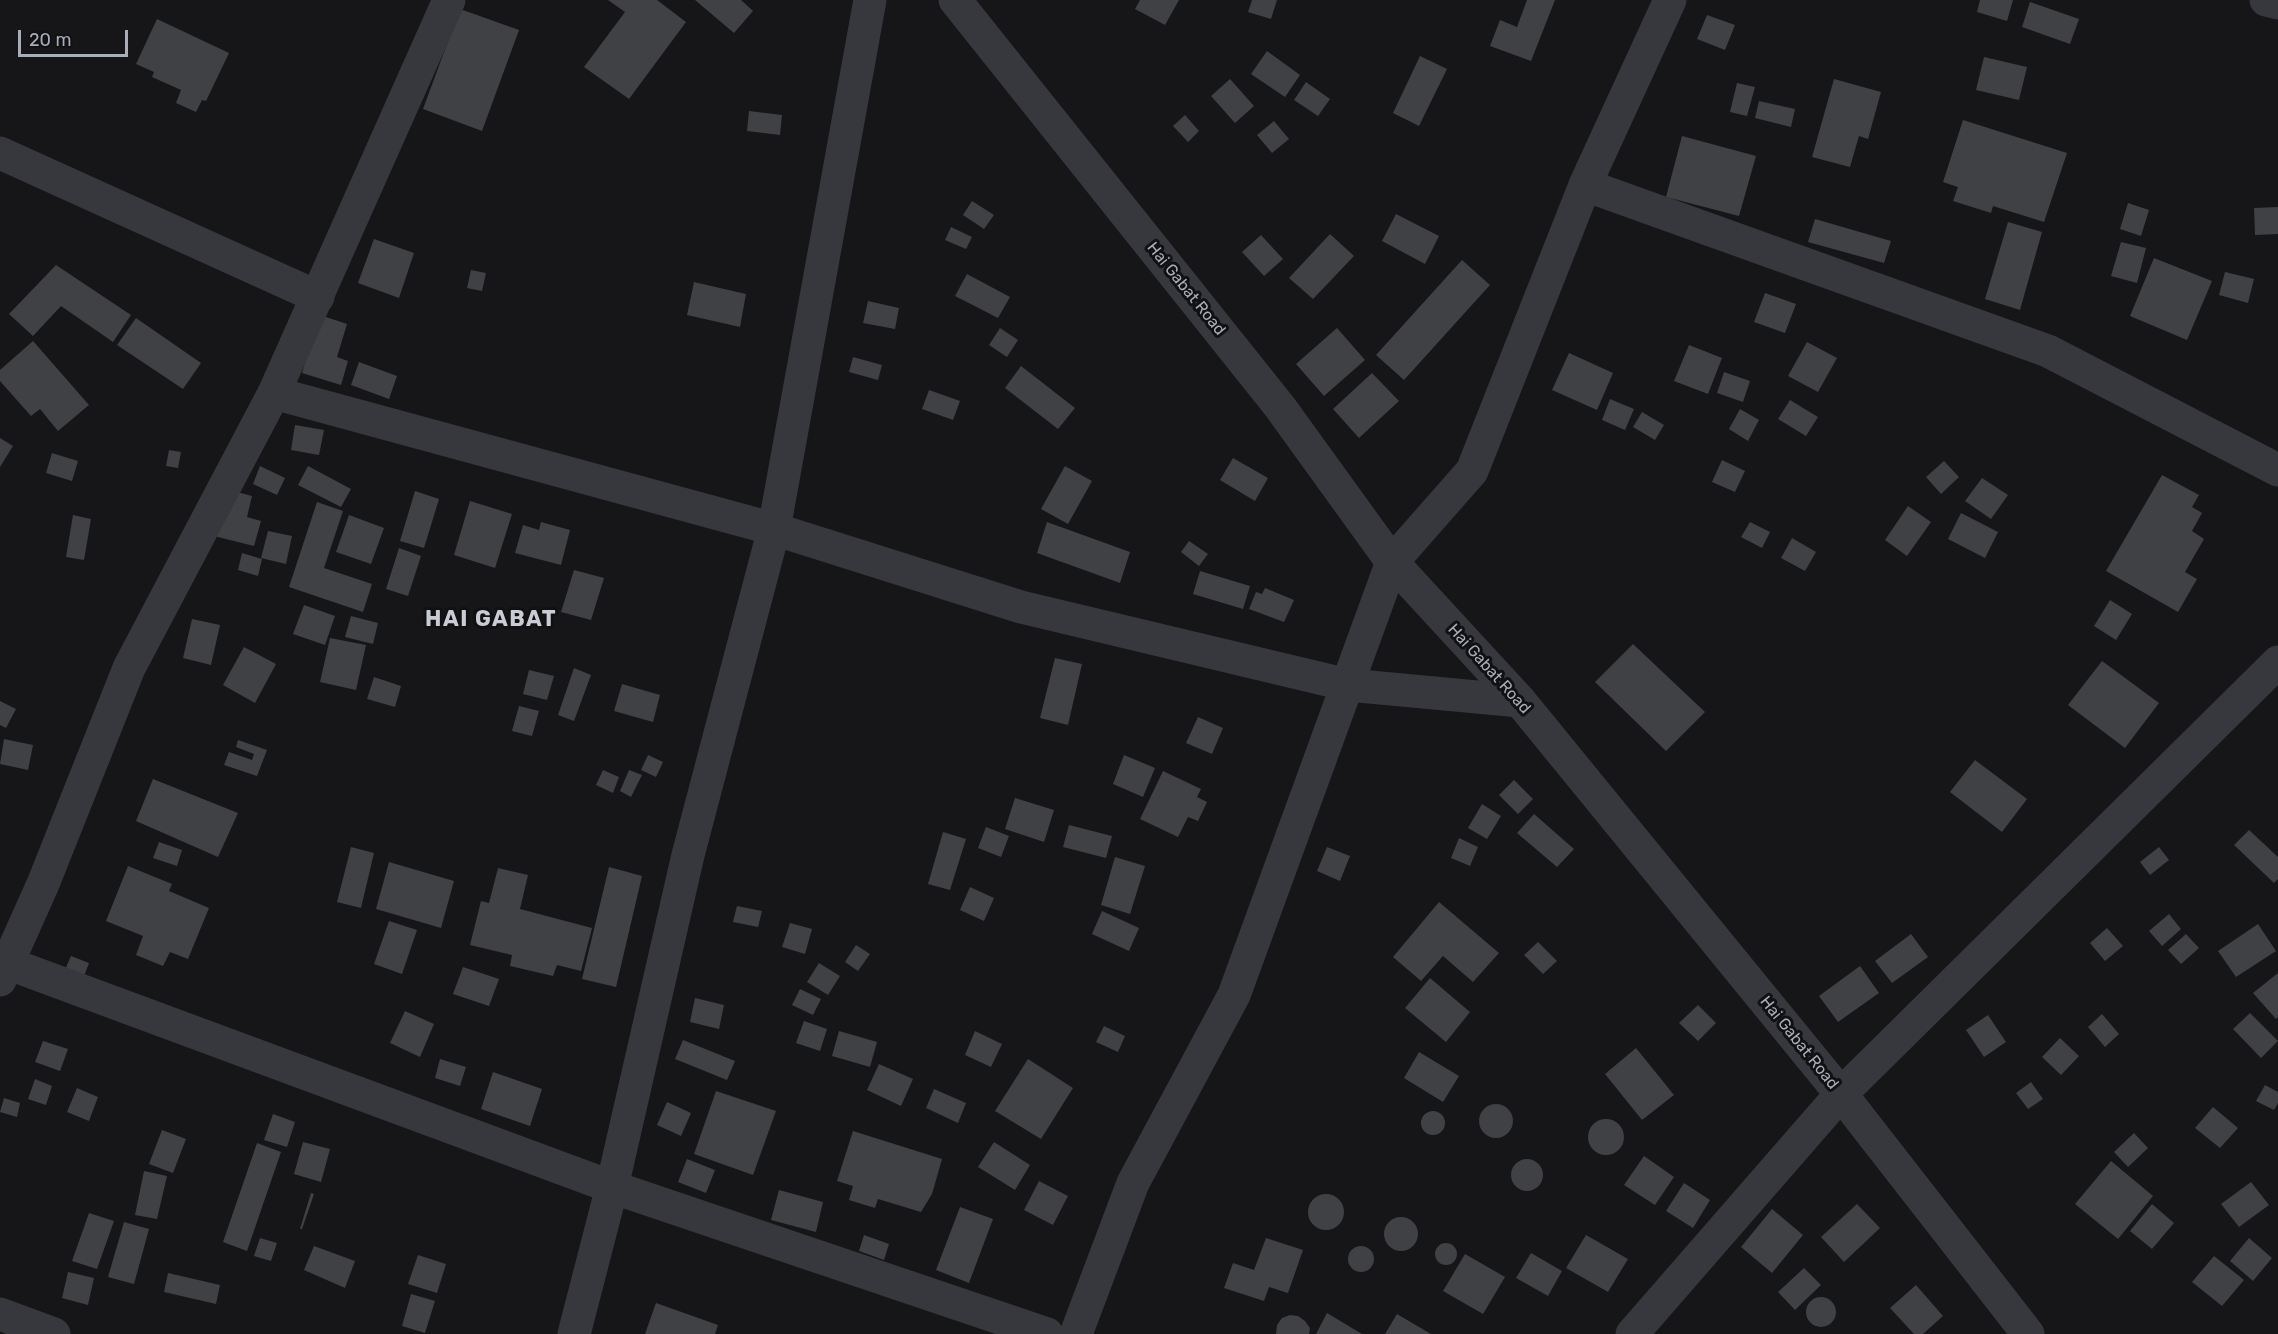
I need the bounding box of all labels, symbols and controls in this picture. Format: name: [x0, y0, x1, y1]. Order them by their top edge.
scale bar: [21, 18, 130, 56]
text: 20 m: [29, 29, 71, 51]
street label: Hai Gabat Road: [1143, 239, 1229, 339]
district label: HAI GABAT: [425, 607, 557, 633]
street label: Hai Gabat Road: [1444, 620, 1534, 718]
street label: Hai Gabat Road: [1756, 993, 1842, 1093]

